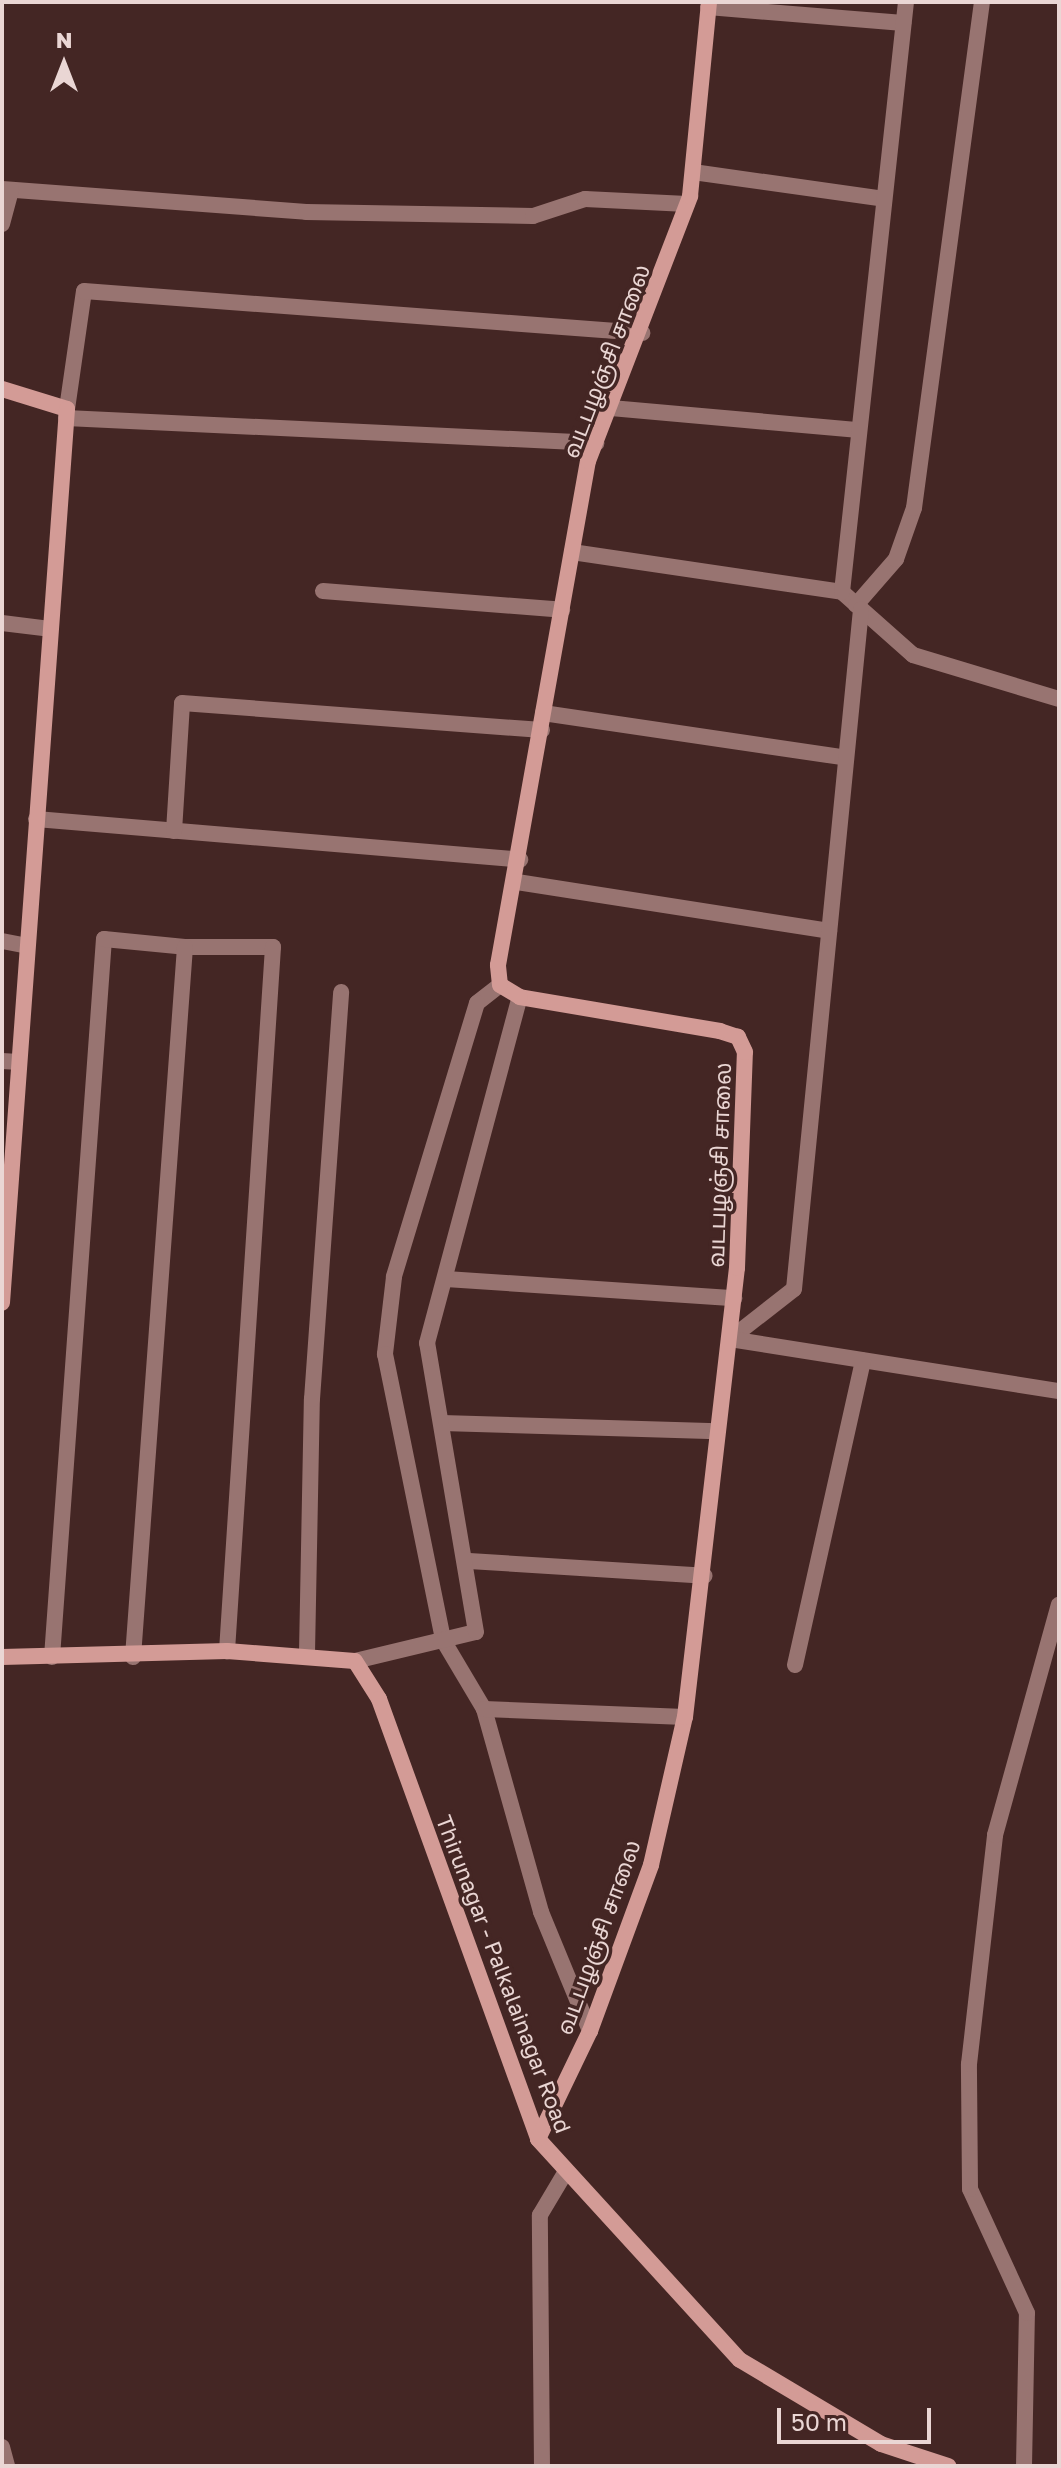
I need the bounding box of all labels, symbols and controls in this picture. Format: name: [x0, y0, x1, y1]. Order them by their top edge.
north arrow: [24, 24, 104, 104]
text: N: [56, 26, 72, 53]
street label: வடபழஞ்சி சாலை: [557, 261, 655, 461]
street label: வடபழஞ்சி சாலை: [702, 1062, 736, 1268]
street label: Thirunagar - Palkalainagar Road: [431, 1811, 577, 2137]
street label: வடபழஞ்சி சாலை: [551, 1836, 645, 2038]
scale bar: [781, 2392, 935, 2442]
text: 50 m: [791, 2407, 847, 2436]

